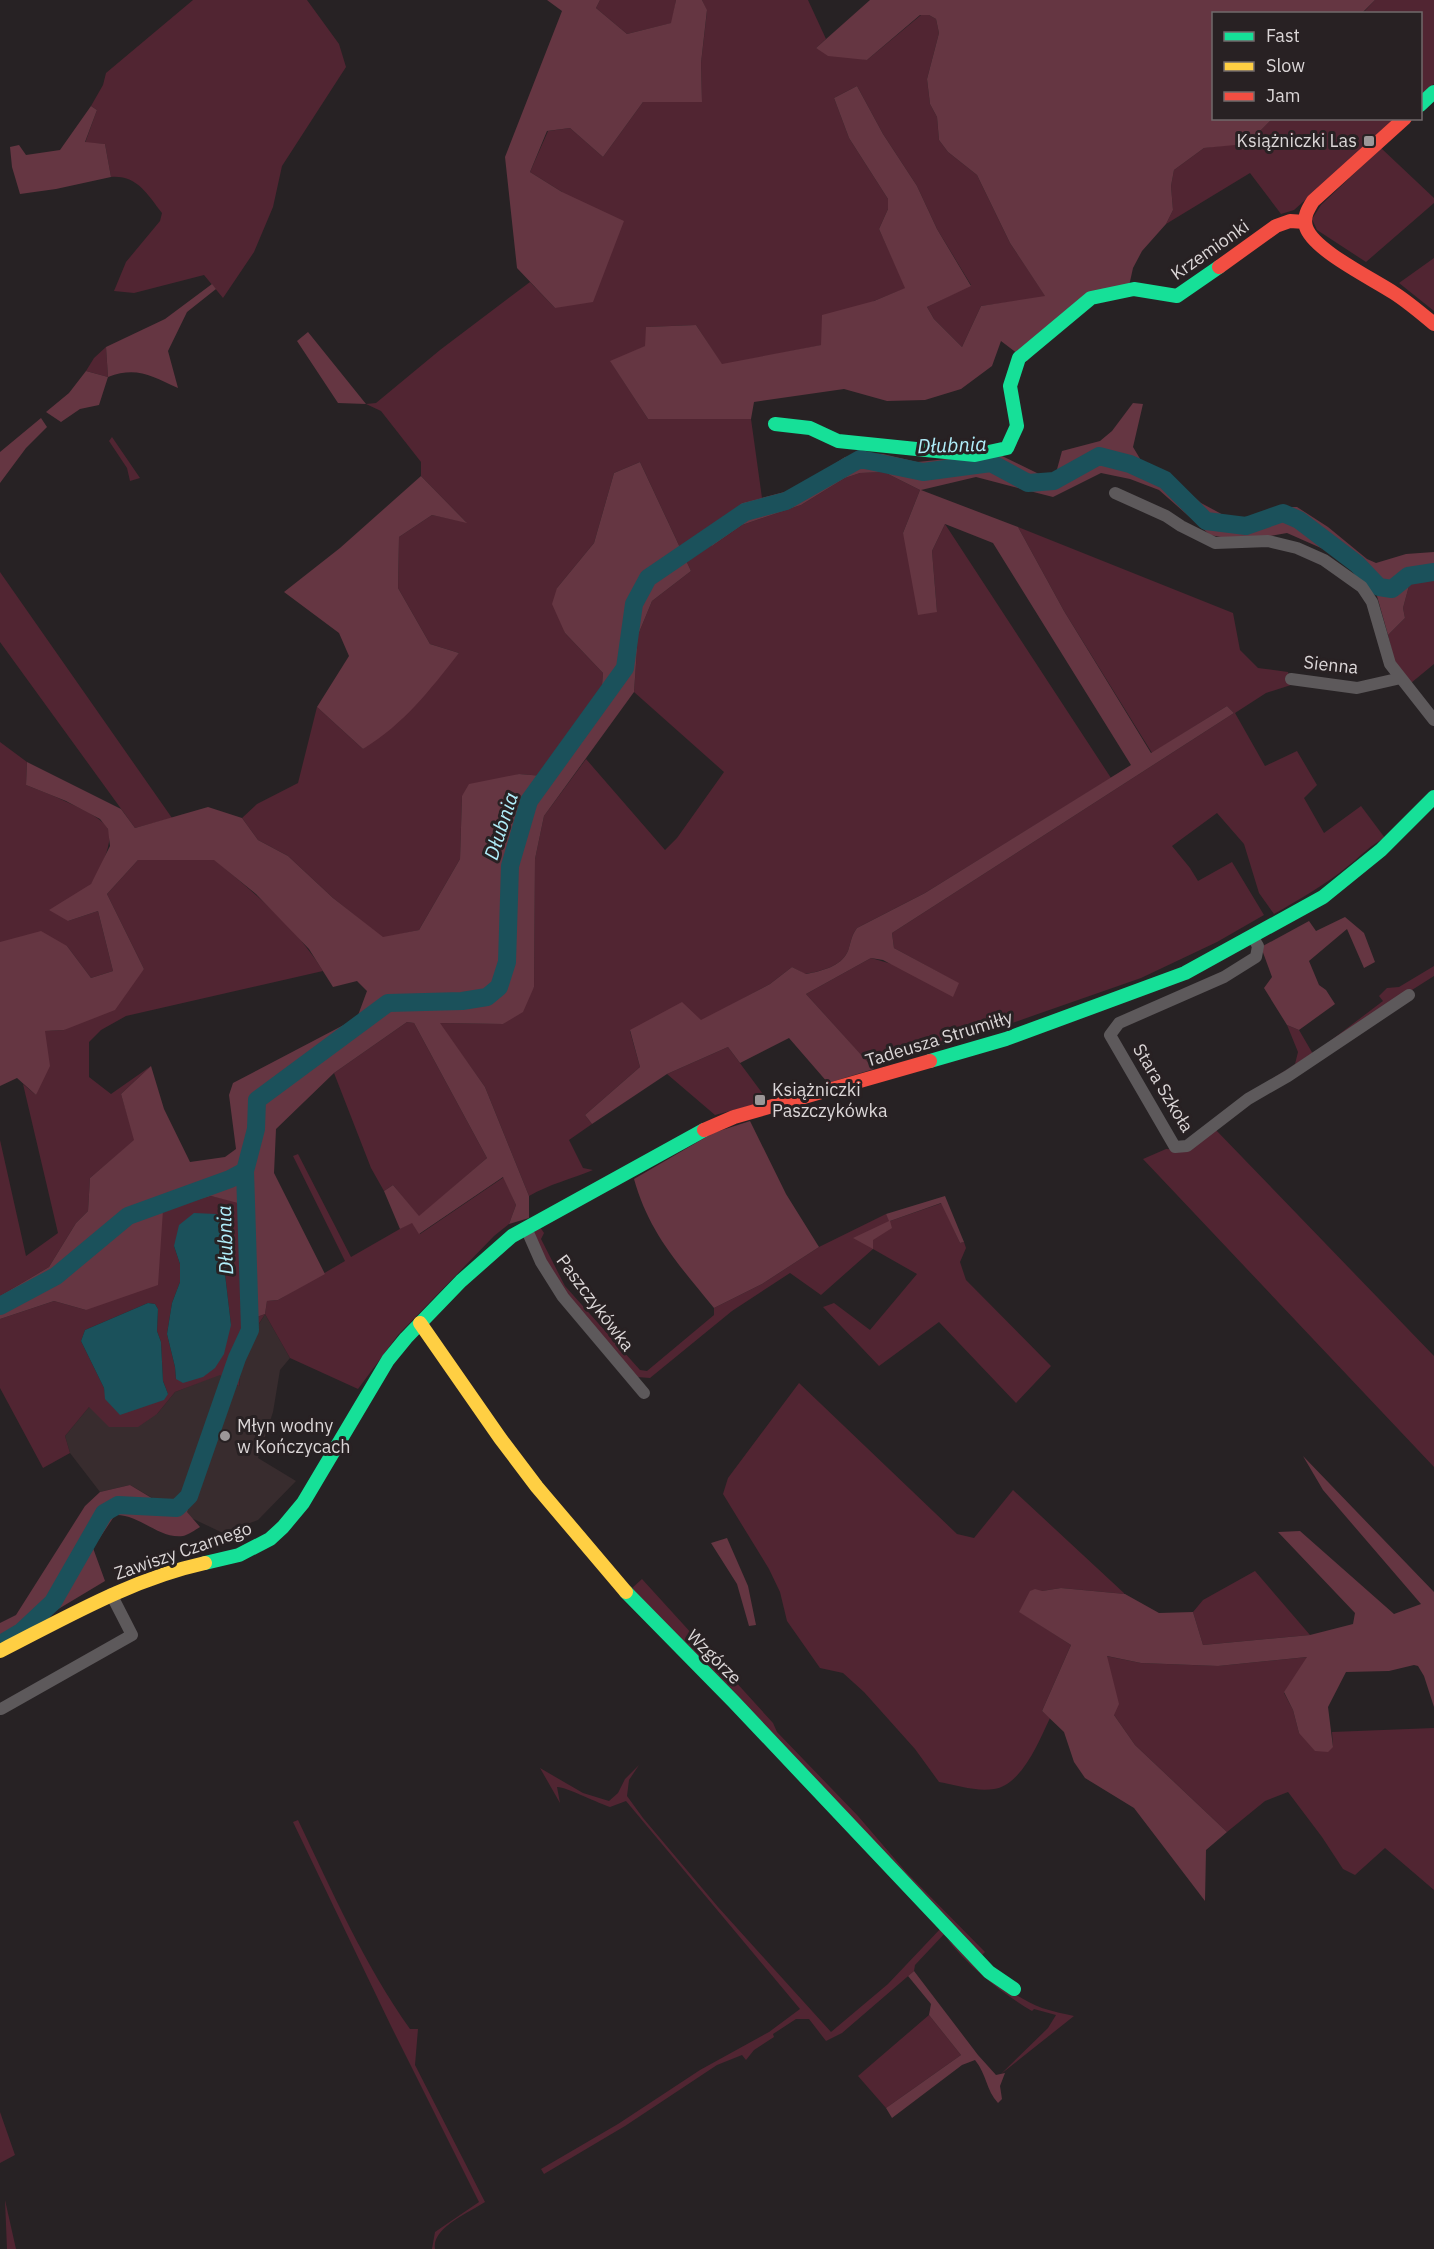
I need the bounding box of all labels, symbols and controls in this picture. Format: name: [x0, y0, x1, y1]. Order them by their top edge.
legend: [1212, 12, 1422, 120]
text: Fast: [1266, 24, 1300, 47]
text: Slow: [1266, 54, 1305, 77]
text: Jam: [1266, 84, 1301, 107]
place label: Książniczki Las: [1237, 129, 1357, 152]
marker: Książniczki Las: [1362, 134, 1376, 148]
street label: Krzemionki: [1166, 214, 1253, 285]
water label: Dłubnia: [917, 430, 987, 459]
street label: Sienna: [1303, 650, 1360, 679]
water label: Dłubnia: [477, 789, 524, 863]
street label: Tadeusza Strumiłły: [862, 1005, 1015, 1072]
street label: Stara Szkoła: [1128, 1039, 1199, 1137]
place label: Książniczki Paszczykówka: [772, 1078, 888, 1122]
marker: Książniczki Paszczykówka: [753, 1093, 767, 1107]
water label: Dłubnia: [210, 1205, 239, 1275]
street label: Paszczykówka: [551, 1250, 640, 1356]
place label: Młyn wodny w Kończycach: [237, 1414, 351, 1458]
marker: Młyn wodny w Kończycach: [218, 1429, 232, 1443]
street label: Zawiszy Czarnego: [111, 1516, 255, 1585]
street label: Wzgórze: [682, 1624, 747, 1689]

